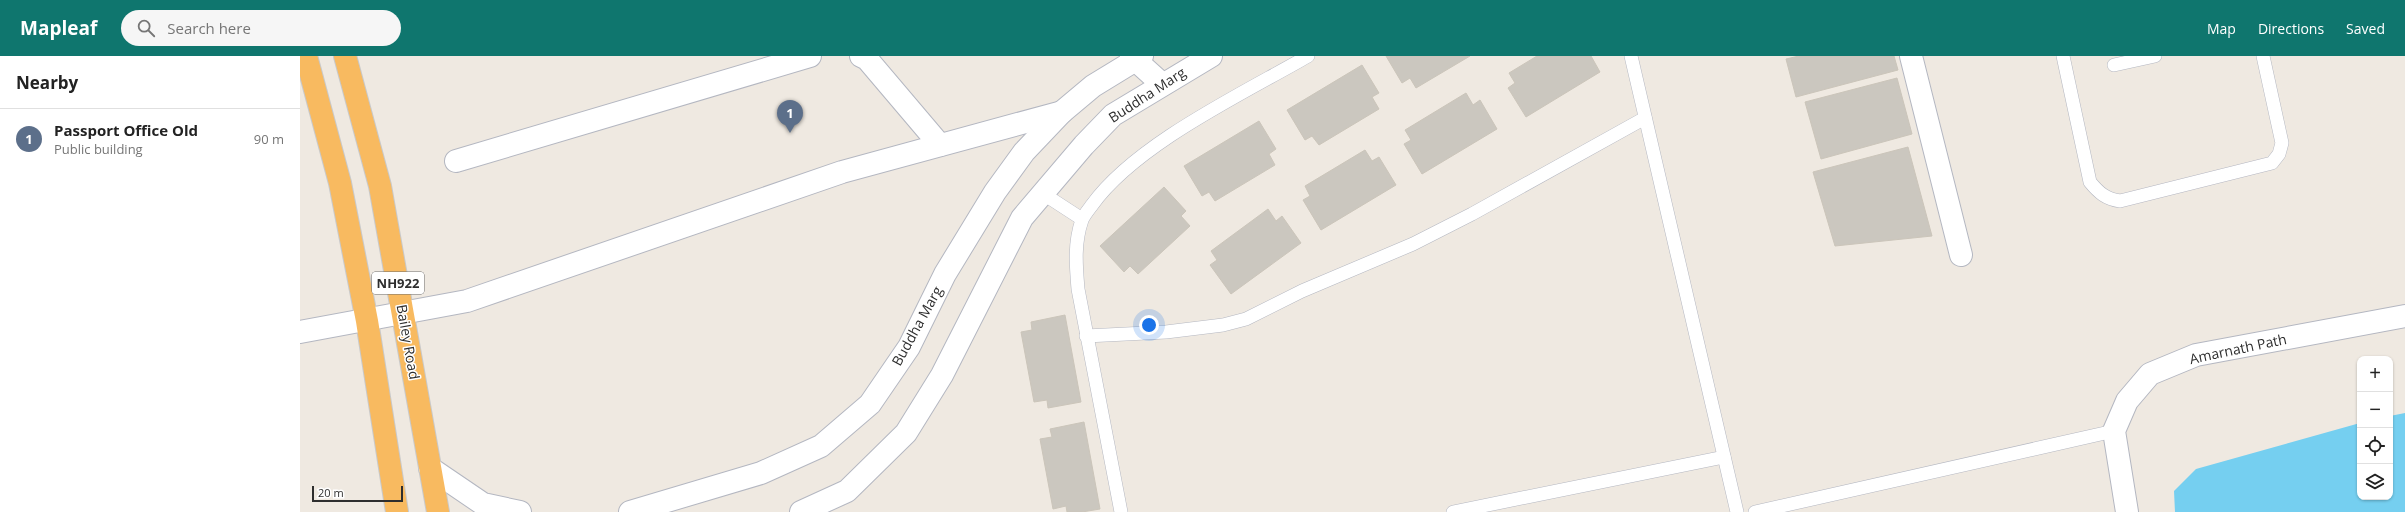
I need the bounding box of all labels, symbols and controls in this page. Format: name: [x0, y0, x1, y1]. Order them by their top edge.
search box: [121, 10, 401, 46]
text: Mapleaf: [20, 15, 97, 41]
icon: search: [135, 17, 157, 39]
text: Search here: [167, 18, 251, 38]
text: Map: [2207, 19, 2236, 38]
text: Directions: [2258, 19, 2324, 38]
text: Saved: [2346, 19, 2385, 38]
street label: Buddha Marg: [1104, 62, 1189, 127]
text: Nearby: [16, 71, 78, 94]
pin: 1: [777, 100, 803, 133]
text: Passport Office Old: [54, 120, 198, 140]
text: 1: [25, 130, 33, 148]
text: 90 m: [254, 130, 284, 148]
text: Public building: [54, 140, 143, 158]
road number: NH922: [372, 272, 424, 294]
street label: Buddha Marg: [887, 282, 947, 369]
street label: Bailey Road: [393, 303, 424, 381]
your location: [1139, 315, 1159, 335]
street label: Amarnath Path: [2188, 329, 2288, 368]
map controls: [2357, 356, 2393, 500]
button: +: [2357, 356, 2393, 392]
button: −: [2357, 392, 2393, 428]
button: locate: [2357, 428, 2393, 464]
button: layers: [2357, 464, 2393, 500]
scale bar: [312, 484, 403, 503]
text: 20 m: [318, 485, 344, 500]

